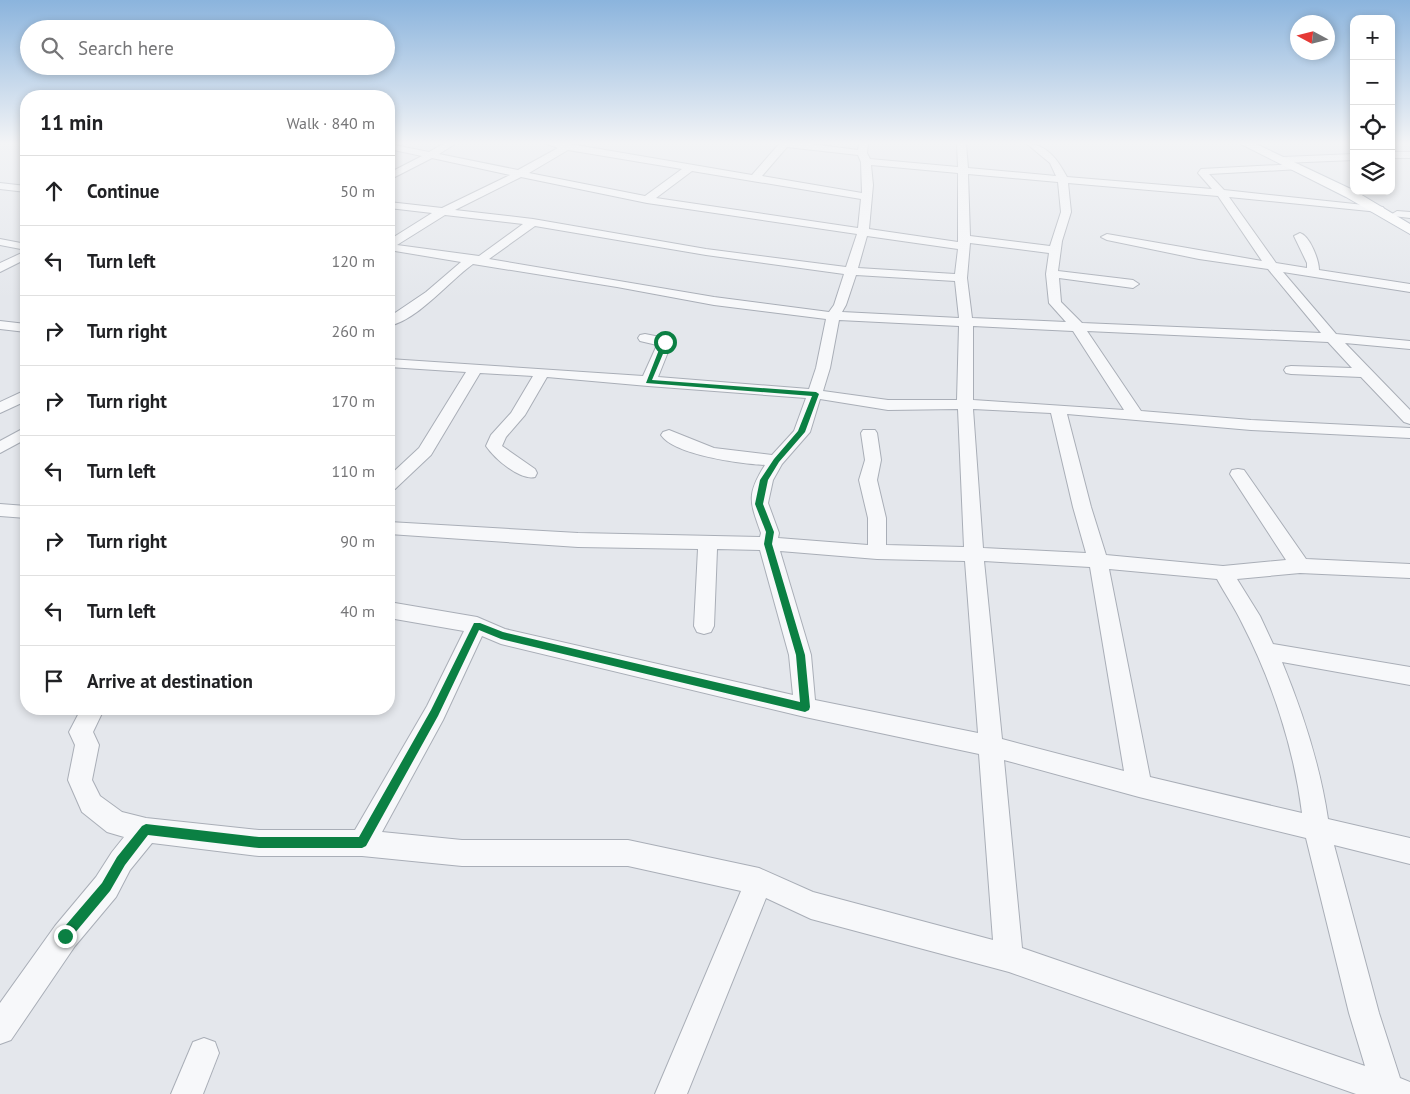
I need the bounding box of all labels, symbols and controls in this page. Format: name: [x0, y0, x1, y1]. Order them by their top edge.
north arrow: [1290, 15, 1335, 60]
map controls: [1350, 15, 1395, 195]
button: +: [1350, 15, 1395, 60]
search box: [20, 20, 395, 75]
icon: search: [38, 34, 66, 62]
text: Search here: [78, 36, 174, 60]
button: −: [1350, 60, 1395, 105]
button: locate: [1350, 105, 1395, 150]
text: 11 min: [40, 109, 103, 136]
text: Walk · 840 m: [286, 113, 375, 133]
button: layers: [1350, 150, 1395, 195]
icon: ahead: [40, 177, 68, 205]
text: Continue: [87, 179, 159, 203]
text: 50 m: [340, 181, 375, 201]
icon: left: [40, 247, 68, 275]
text: Turn left: [87, 249, 156, 273]
text: 120 m: [332, 251, 375, 271]
icon: right: [40, 317, 68, 345]
text: Turn right: [87, 319, 167, 343]
text: 260 m: [332, 321, 375, 341]
route start: [654, 331, 677, 354]
icon: right: [40, 387, 68, 415]
text: Turn right: [87, 389, 167, 413]
text: 170 m: [332, 391, 375, 411]
icon: left: [40, 457, 68, 485]
text: Turn left: [87, 459, 156, 483]
text: 110 m: [332, 461, 375, 481]
icon: right: [40, 527, 68, 555]
text: Turn right: [87, 529, 167, 553]
text: 90 m: [340, 531, 375, 551]
icon: left: [40, 597, 68, 625]
text: Turn left: [87, 599, 156, 623]
text: 40 m: [340, 601, 375, 621]
icon: arrive: [40, 667, 68, 695]
text: Arrive at destination: [87, 669, 253, 693]
route end: [54, 925, 77, 948]

